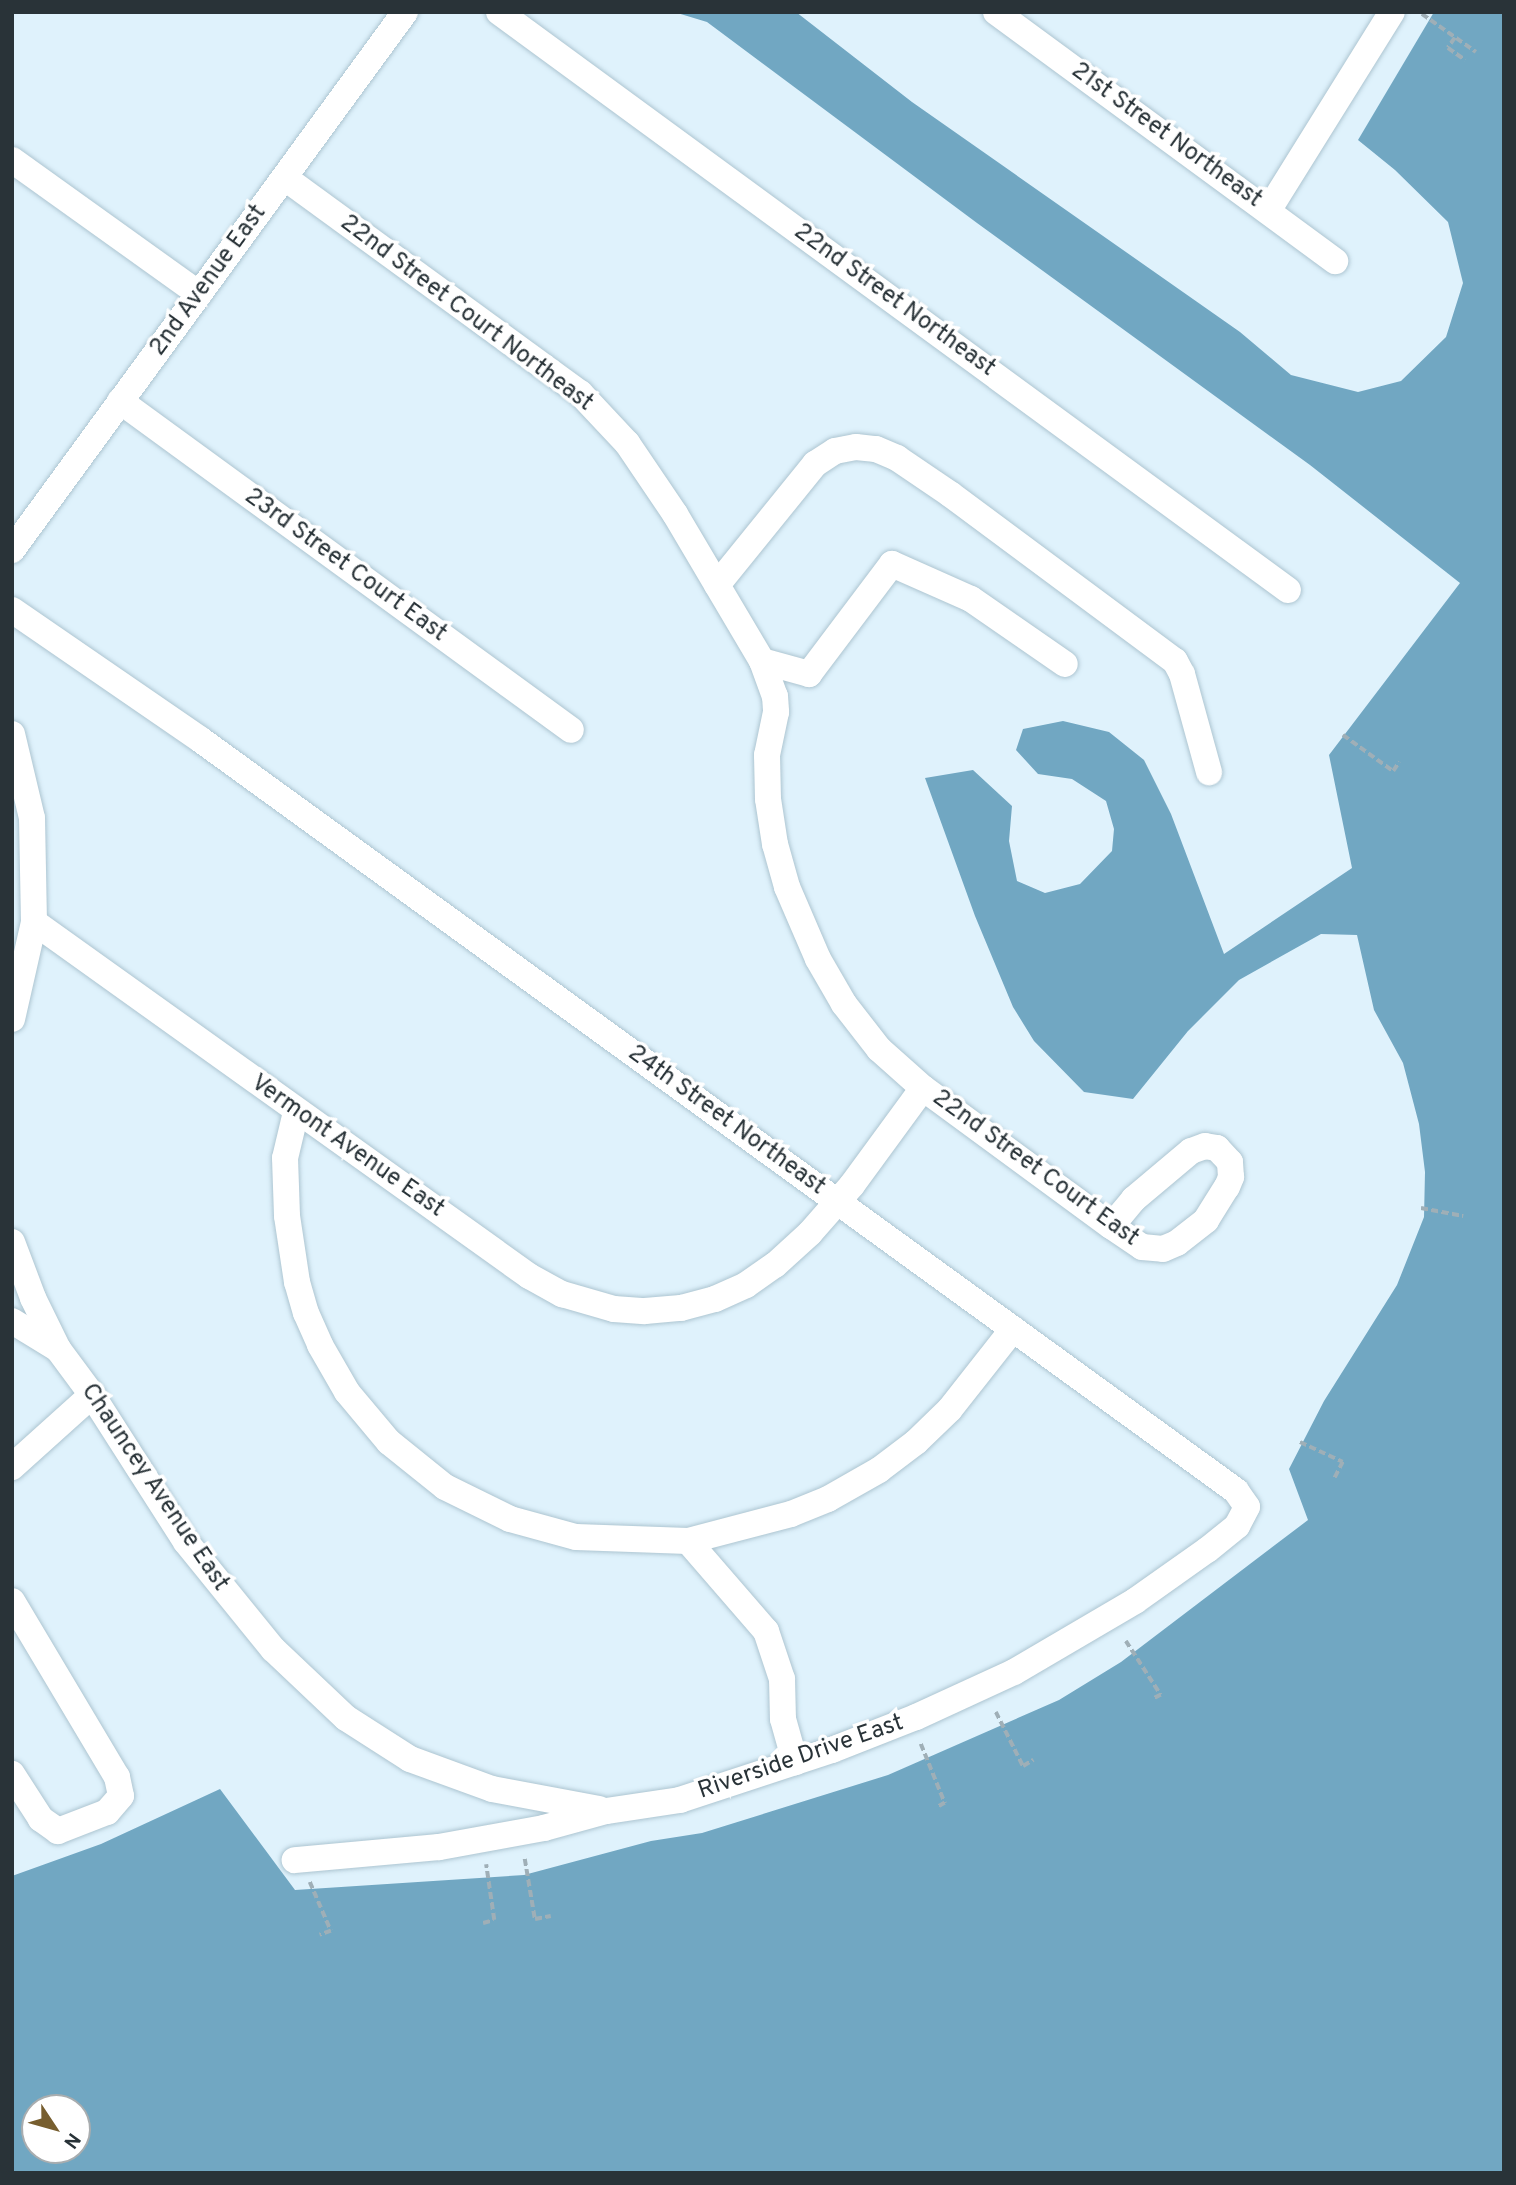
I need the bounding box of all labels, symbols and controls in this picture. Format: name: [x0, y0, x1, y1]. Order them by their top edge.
street label: 21st Street Northeast: [1065, 57, 1267, 215]
street label: 2nd Avenue East: [144, 200, 274, 362]
street label: 22nd Street Court Northeast: [334, 209, 598, 419]
street label: 22nd Street Northeast: [788, 218, 1000, 384]
street label: 23rd Street Court East: [238, 483, 452, 649]
street label: 24th Street Northeast: [622, 1040, 830, 1202]
street label: Vermont Avenue East: [244, 1069, 450, 1225]
street label: 22nd Street Court East: [926, 1084, 1144, 1254]
street label: Chauncey Avenue East: [74, 1378, 234, 1598]
street label: Riverside Drive East: [695, 1709, 907, 1807]
north arrow: [21, 2094, 91, 2164]
text: N: [58, 2128, 85, 2153]

